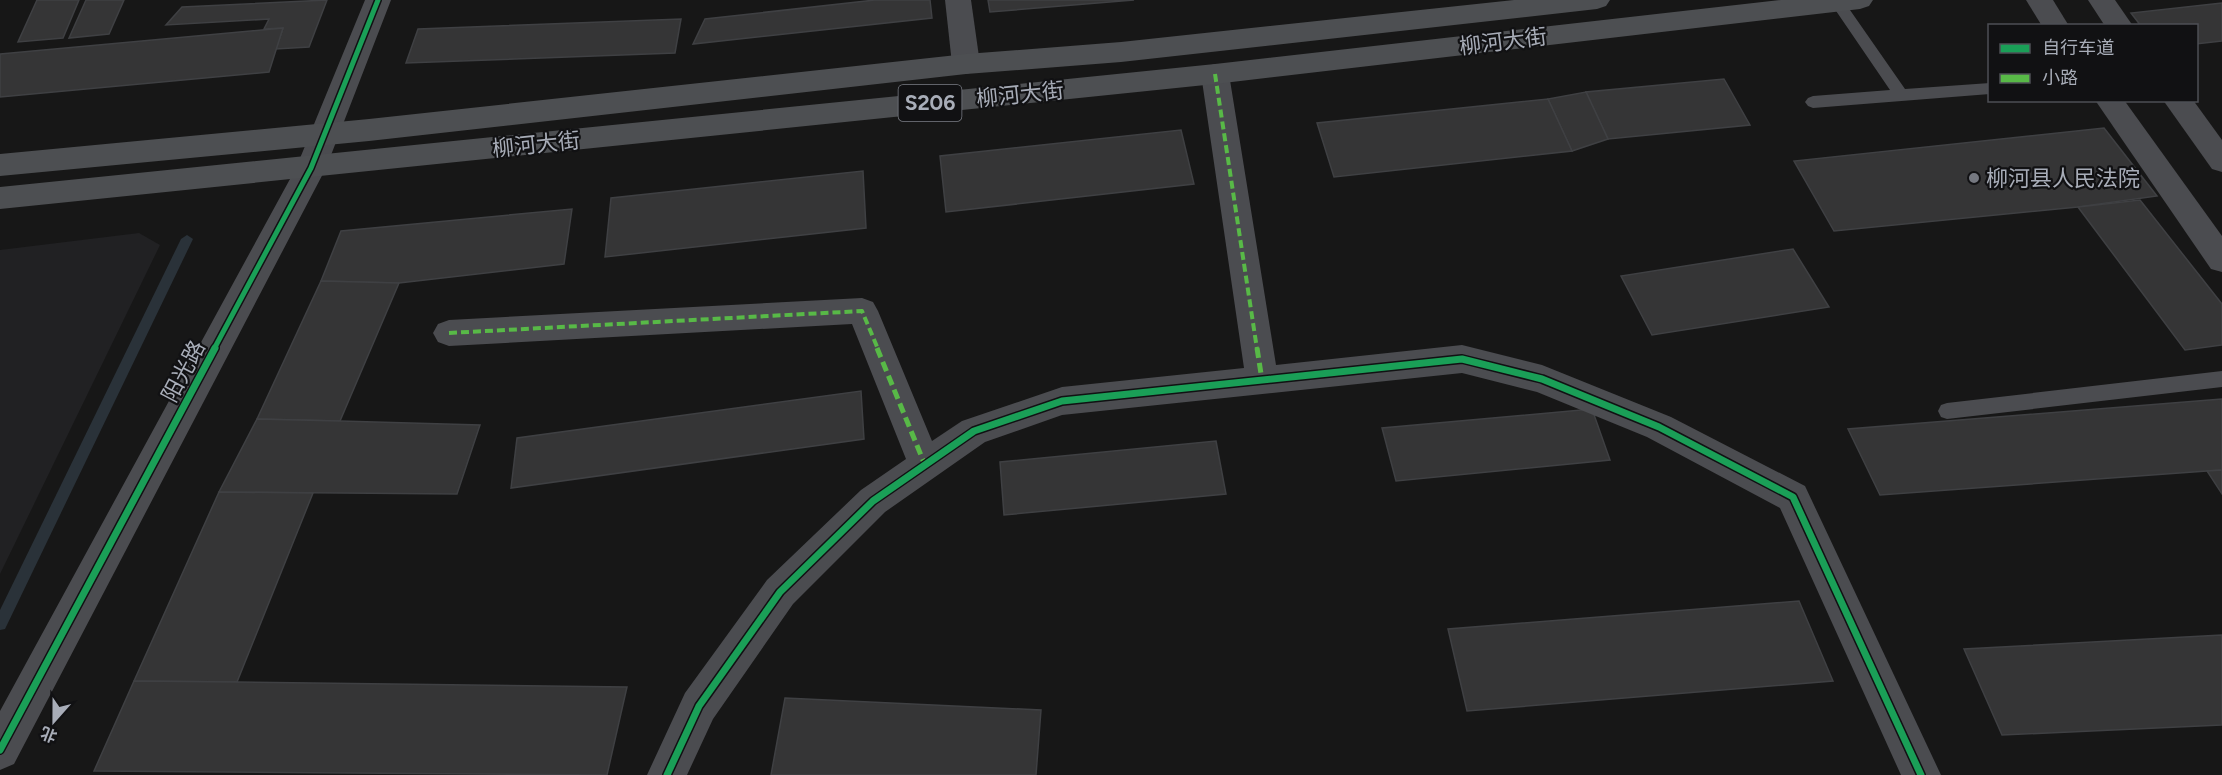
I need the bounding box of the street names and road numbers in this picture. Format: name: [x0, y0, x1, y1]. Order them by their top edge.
street label: 柳河大街: [1458, 23, 1548, 60]
street label: 柳河大街: [975, 76, 1065, 113]
road number: S206: [898, 85, 962, 121]
street label: 柳河大街: [491, 126, 581, 163]
street label: 阳光路: [156, 336, 211, 407]

